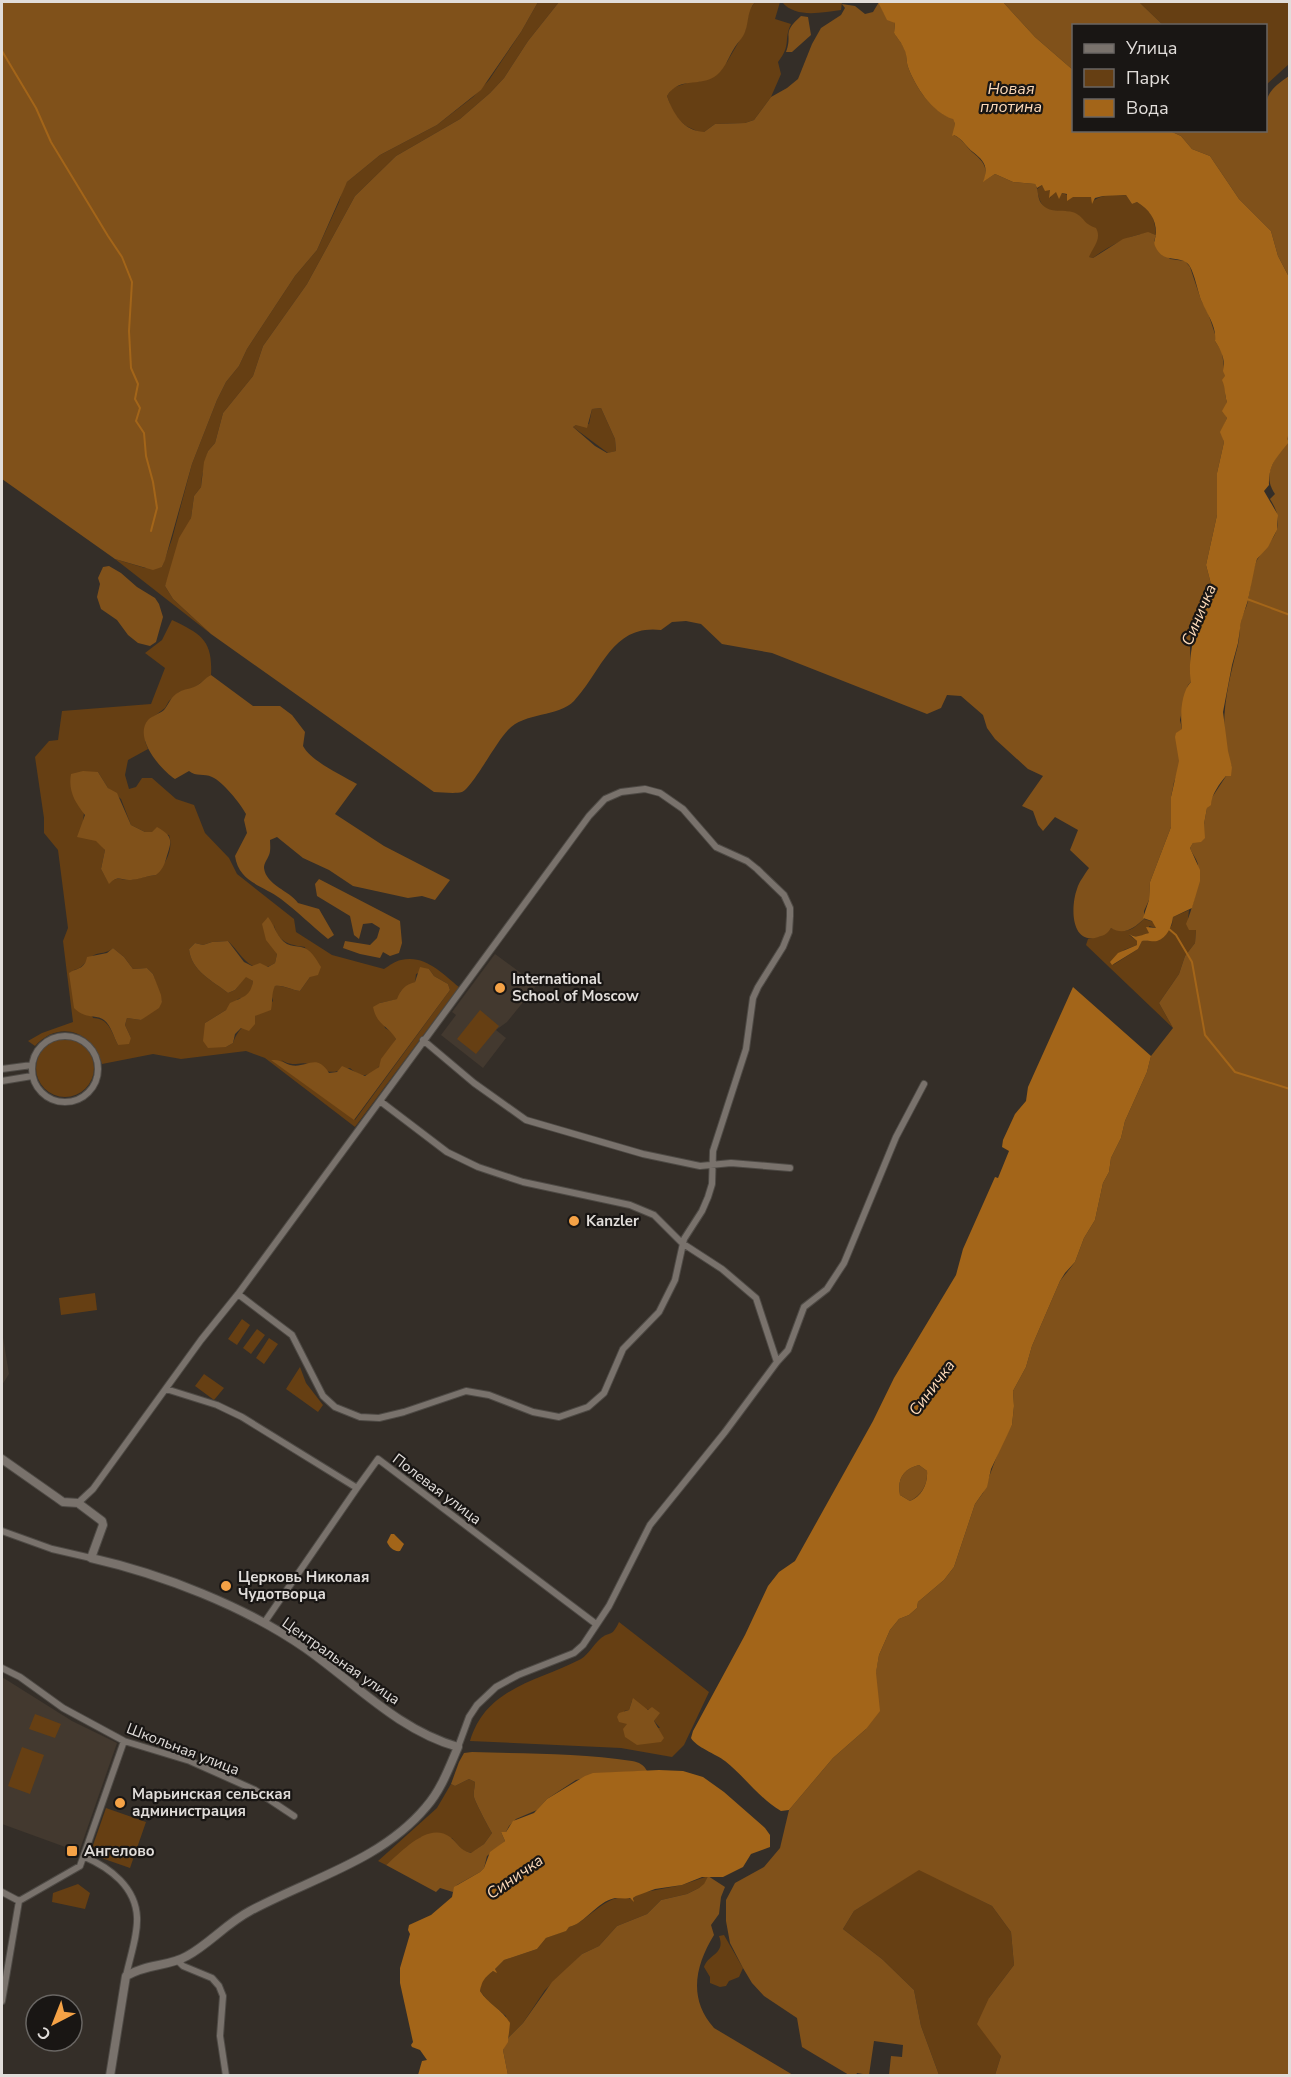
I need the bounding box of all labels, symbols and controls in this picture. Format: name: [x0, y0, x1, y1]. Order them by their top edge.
legend: [1072, 24, 1267, 132]
text: Улица: [1125, 36, 1177, 60]
text: Парк: [1126, 66, 1170, 90]
water label: Новая плотина: [980, 78, 1042, 118]
text: Вода: [1126, 96, 1169, 120]
water label: Синичка: [1176, 581, 1222, 649]
place label: International School of Moscow: [512, 969, 639, 1006]
marker: International School of Moscow: [493, 981, 507, 995]
place label: Kanzler: [586, 1211, 639, 1231]
marker: Kanzler: [567, 1214, 581, 1228]
water label: Синичка: [904, 1356, 960, 1420]
street label: Полевая улица: [388, 1449, 486, 1529]
place label: Церковь Николая Чудотворца: [238, 1567, 369, 1604]
marker: Церковь Николая Чудотворца: [219, 1579, 233, 1593]
street label: Центральная улица: [278, 1613, 404, 1709]
street label: Школьная улица: [124, 1718, 242, 1780]
place label: Марьинская сельская администрация: [132, 1784, 291, 1821]
marker: Марьинская сельская администрация: [113, 1796, 127, 1810]
place label: Ангелово: [84, 1841, 155, 1861]
marker: Ангелово: [65, 1844, 79, 1858]
water label: Синичка: [482, 1849, 548, 1905]
north arrow: [24, 1993, 84, 2053]
text: С: [33, 2022, 56, 2045]

